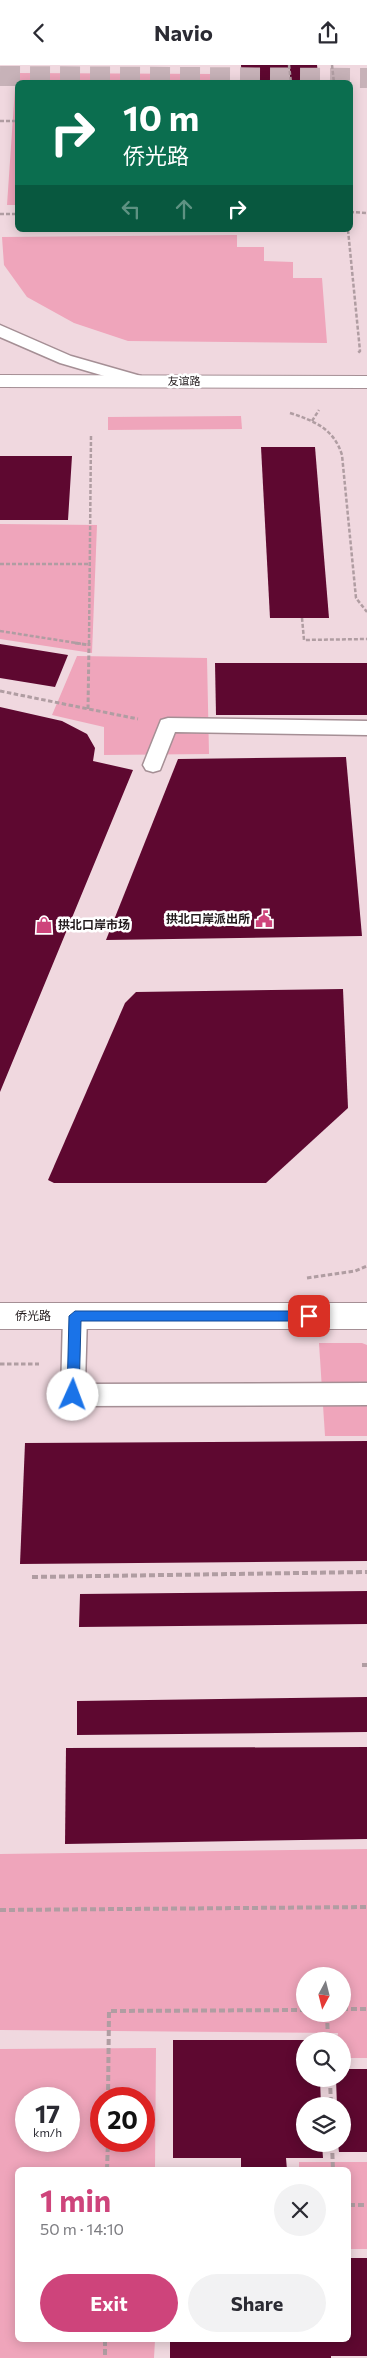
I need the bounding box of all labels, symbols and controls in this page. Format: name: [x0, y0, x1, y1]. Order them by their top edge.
icon: back: [25, 19, 53, 47]
text: Navio: [154, 19, 213, 46]
icon: share: [314, 19, 342, 47]
text: 10 m: [123, 95, 199, 138]
icon: right: [40, 100, 105, 165]
text: 侨光路: [123, 142, 189, 169]
icon: left: [117, 195, 145, 223]
icon: ahead: [170, 195, 198, 223]
icon: right: [223, 195, 251, 223]
street label: 友谊路: [168, 374, 201, 387]
public building icon: 拱北口岸派出所: [254, 909, 274, 929]
place label: 拱北口岸派出所: [166, 911, 250, 925]
shop icon: 拱北口岸市场: [34, 915, 54, 935]
place label: 拱北口岸市场: [58, 917, 130, 931]
pin: [288, 1295, 330, 1337]
icon: arrive: [295, 1302, 323, 1330]
street label: 侨光路: [15, 1308, 51, 1322]
position arrow: [46, 1368, 98, 1420]
north arrow: [296, 1967, 351, 2023]
map controls: [296, 1967, 351, 2152]
button: search: [296, 2032, 351, 2087]
speed limit sign: 20: [90, 2087, 155, 2152]
button: layers: [296, 2097, 351, 2152]
text: 17: [35, 2098, 60, 2128]
text: km/h: [33, 2125, 62, 2139]
text: 1 min: [40, 2181, 111, 2218]
button: close: [274, 2184, 326, 2236]
text: 50 m · 14:10: [40, 2219, 124, 2238]
button: Exit: [40, 2274, 178, 2332]
button: Share: [188, 2274, 326, 2332]

